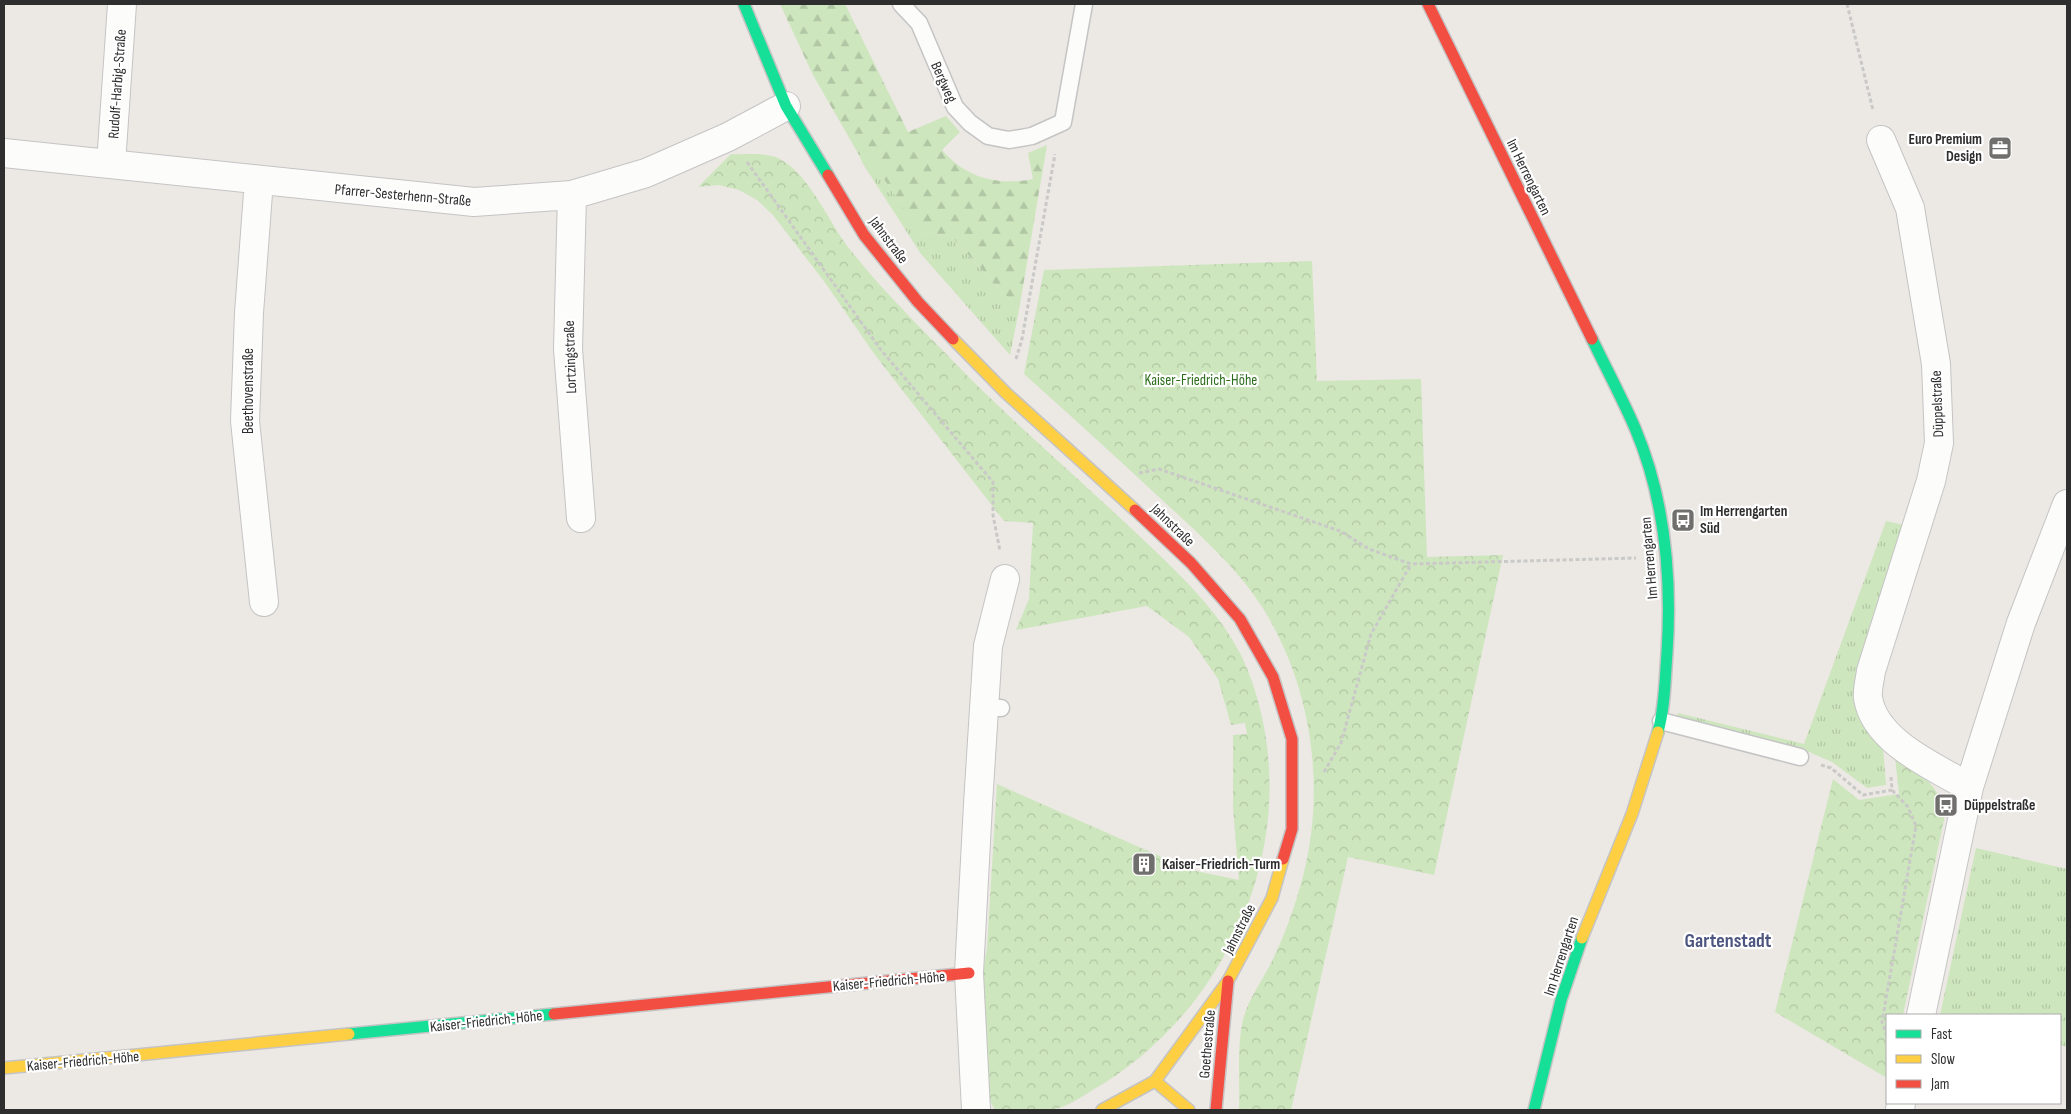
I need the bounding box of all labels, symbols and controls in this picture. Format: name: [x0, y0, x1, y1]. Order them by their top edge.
street label: Rudolf-Harbig-Straße: [104, 29, 131, 139]
street label: Bergweg: [926, 59, 961, 106]
place label: Euro Premium Design: [1908, 130, 1982, 166]
office icon: Euro Premium Design: [1987, 135, 2013, 161]
street label: Im Herrengarten: [1502, 136, 1555, 218]
street label: Pfarrer-Sesterhenn-Straße: [334, 180, 472, 211]
street label: Jahnstraße: [864, 212, 912, 268]
street label: Lortzingstraße: [560, 320, 581, 394]
street label: Beethovenstraße: [239, 348, 258, 434]
street label: Düppelstraße: [1927, 370, 1948, 438]
park label: Kaiser-Friedrich-Höhe: [1145, 371, 1257, 390]
street label: Jahnstraße: [1146, 499, 1199, 551]
place label: Im Herrengarten Süd: [1700, 502, 1787, 538]
bus stop icon: Im Herrengarten Süd: [1670, 507, 1696, 533]
street label: Im Herrengarten: [1636, 516, 1663, 600]
bus stop icon: Düppelstraße: [1933, 792, 1959, 818]
place label: Düppelstraße: [1964, 796, 2035, 815]
building icon: Kaiser-Friedrich-Turm: [1131, 851, 1157, 877]
place label: Kaiser-Friedrich-Turm: [1162, 855, 1280, 874]
street label: Jahnstraße: [1218, 901, 1260, 958]
street label: Im Herrengarten: [1540, 914, 1583, 998]
district label: Gartenstadt: [1685, 929, 1772, 953]
street label: Kaiser-Friedrich-Höhe: [832, 967, 946, 996]
street label: Kaiser-Friedrich-Höhe: [429, 1006, 543, 1037]
street label: Goethestraße: [1195, 1009, 1220, 1079]
legend: [1886, 1014, 2061, 1104]
text: Fast: [1931, 1025, 1953, 1044]
street label: Kaiser-Friedrich-Höhe: [26, 1047, 140, 1076]
text: Slow: [1931, 1050, 1955, 1069]
text: Jam: [1930, 1075, 1949, 1094]

